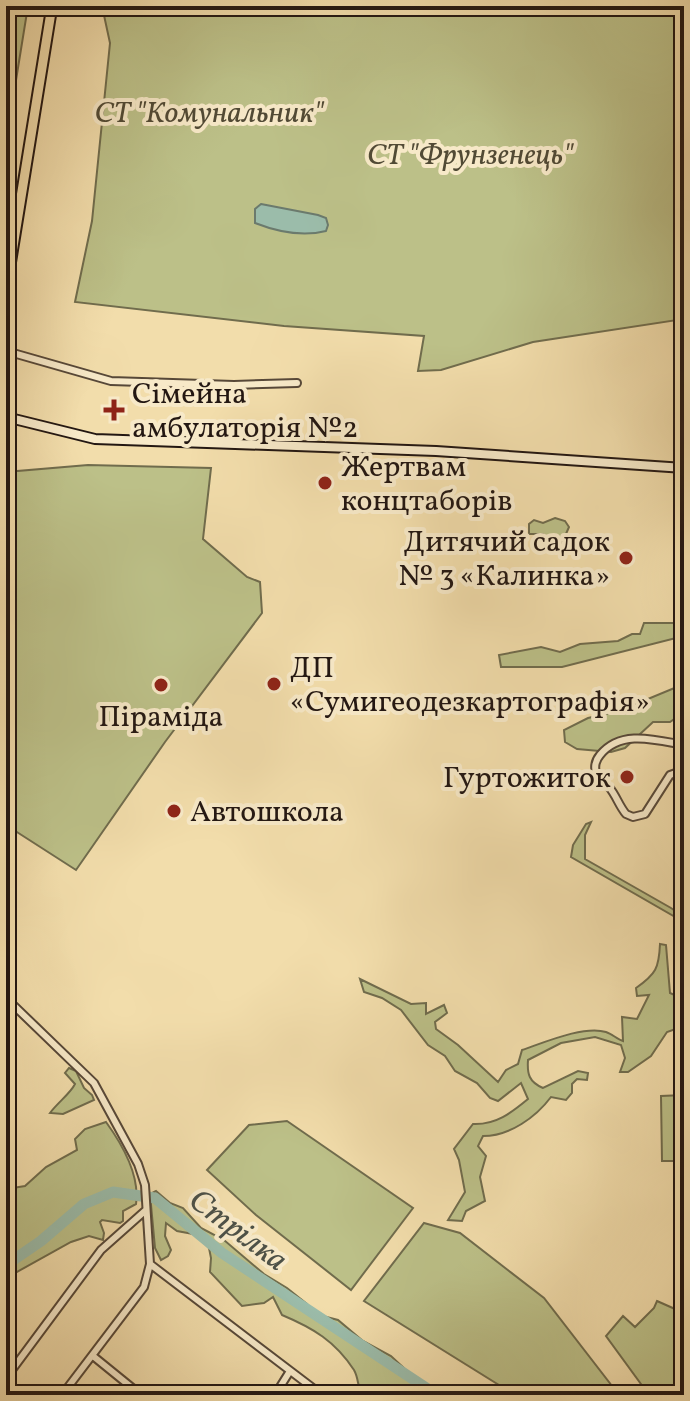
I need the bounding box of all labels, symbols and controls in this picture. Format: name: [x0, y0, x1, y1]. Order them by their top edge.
park label: СТ "Комунальник": [95, 93, 324, 135]
park label: СТ "Фрунзенець": [367, 135, 574, 177]
place label: Сімейна амбулаторія №2: [132, 374, 358, 450]
marker: Сімейна амбулаторія №2: [103, 399, 125, 421]
place label: Жертвам концтаборів: [341, 447, 512, 523]
marker: Жертвам концтаборів: [316, 474, 334, 492]
place label: Дитячий садок № 3 «Калинка»: [398, 522, 610, 598]
marker: Дитячий садок № 3 «Калинка»: [617, 549, 635, 567]
place label: ДП «Сумигеодезкартографія»: [290, 648, 650, 724]
marker: ДП «Сумигеодезкартографія»: [265, 675, 283, 693]
marker: Піраміда: [152, 676, 170, 694]
place label: Піраміда: [99, 697, 223, 739]
place label: Гуртожиток: [443, 758, 611, 800]
marker: Гуртожиток: [618, 768, 636, 786]
place label: Автошкола: [190, 792, 344, 834]
marker: Автошкола: [165, 802, 183, 820]
water label: Стрілка: [179, 1180, 296, 1283]

